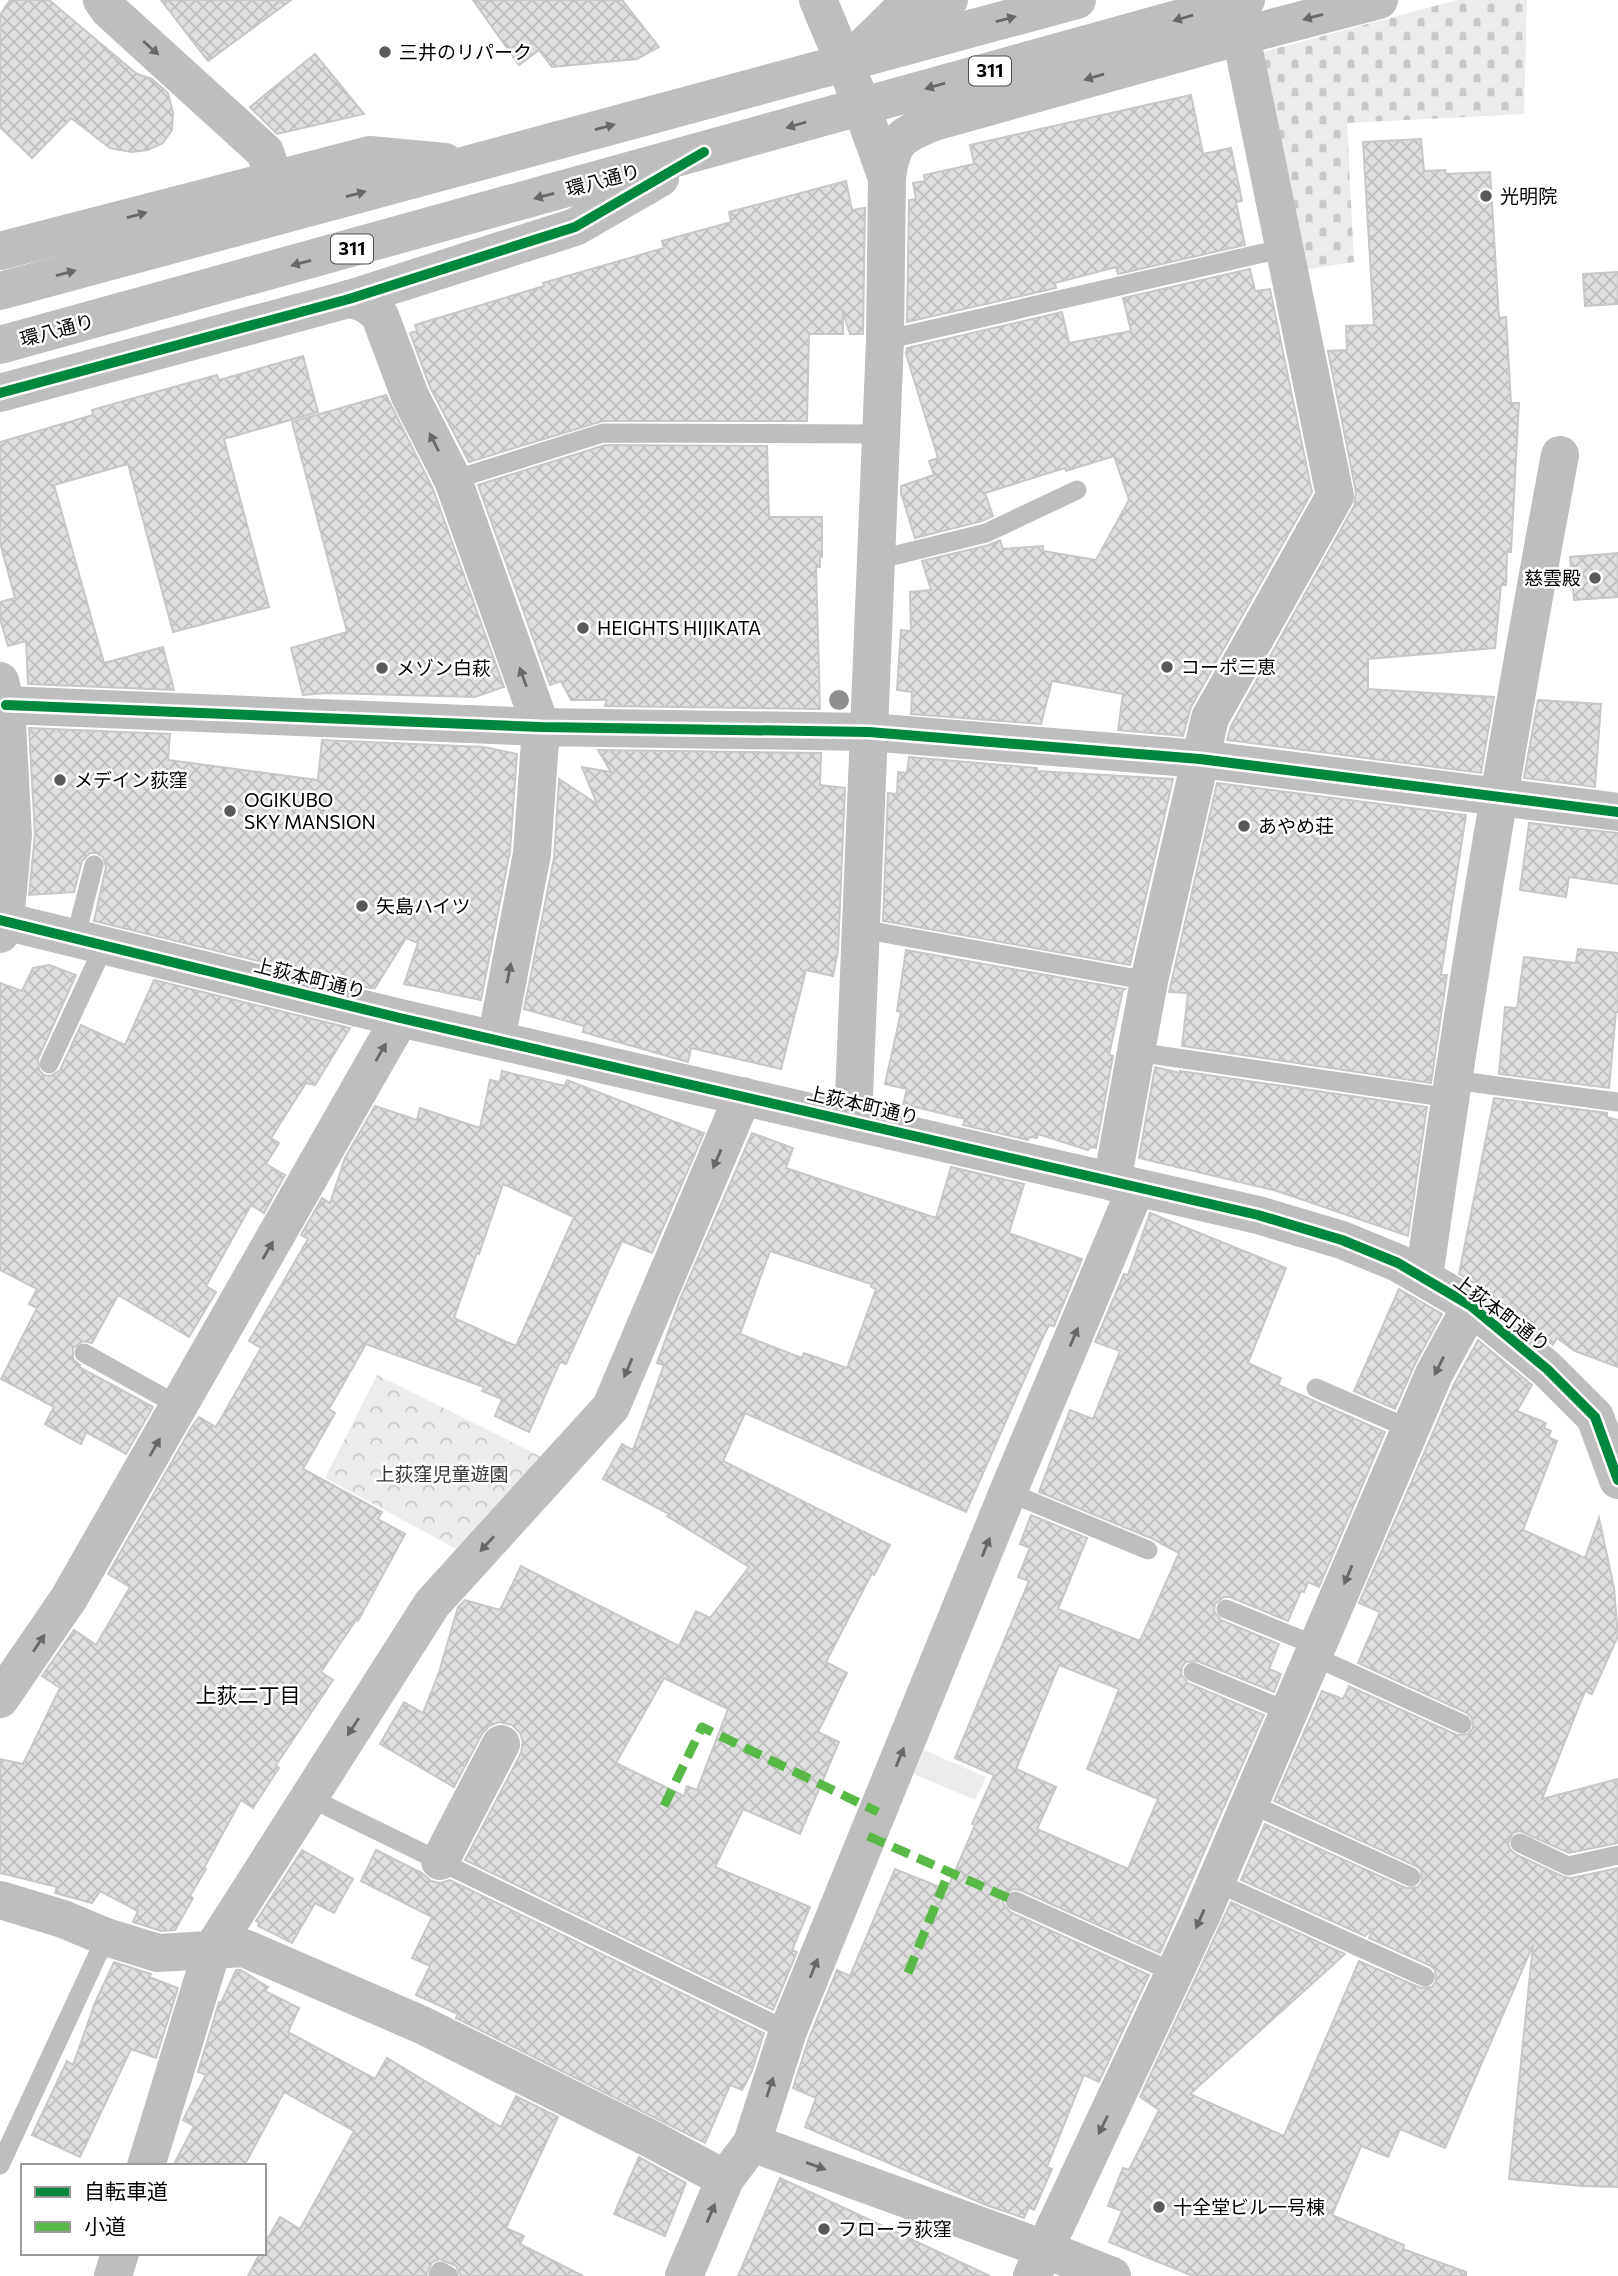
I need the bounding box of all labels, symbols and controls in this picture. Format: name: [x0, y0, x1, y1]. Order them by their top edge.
one-way arrow: [1302, 12, 1324, 23]
one-way arrow: [1172, 13, 1193, 23]
one-way arrow: [996, 14, 1017, 24]
one-way arrow: [142, 40, 159, 55]
place label: 三井のリパーク: [399, 40, 532, 63]
marker: 三井のリパーク: [377, 44, 393, 60]
road number: 311: [969, 56, 1011, 86]
one-way arrow: [1082, 72, 1104, 83]
one-way arrow: [924, 82, 945, 92]
one-way arrow: [785, 120, 807, 131]
one-way arrow: [594, 121, 616, 132]
street label: 環八通り: [563, 159, 643, 200]
place label: 光明院: [1500, 184, 1557, 207]
one-way arrow: [345, 188, 367, 199]
marker: 光明院: [1478, 188, 1494, 204]
one-way arrow: [532, 191, 554, 202]
one-way arrow: [126, 209, 148, 220]
road number: 311: [331, 234, 373, 264]
one-way arrow: [289, 258, 311, 269]
one-way arrow: [56, 268, 77, 278]
street label: 環八通り: [17, 309, 97, 350]
one-way arrow: [428, 432, 439, 452]
place label: 慈雲殿: [1524, 566, 1581, 589]
marker: 慈雲殿: [1587, 570, 1603, 586]
place label: HEIGHTS HIJIKATA: [597, 616, 761, 639]
marker: HEIGHTS HIJIKATA: [575, 620, 591, 636]
place label: コーポ三恵: [1181, 655, 1276, 678]
place label: メゾン白萩: [396, 656, 491, 679]
marker: コーポ三恵: [1159, 659, 1175, 675]
marker: メゾン白萩: [374, 660, 390, 676]
one-way arrow: [518, 667, 529, 688]
place label: メデイン荻窪: [74, 768, 188, 791]
marker: メデイン荻窪: [52, 772, 68, 788]
place label: OGIKUBO SKY MANSION: [244, 788, 376, 833]
marker: OGIKUBO SKY MANSION: [222, 803, 238, 819]
place label: あやめ荘: [1258, 814, 1334, 837]
marker: あやめ荘: [1236, 818, 1252, 834]
place label: 矢島ハイツ: [376, 894, 471, 917]
marker: 矢島ハイツ: [354, 898, 370, 914]
street label: 上荻本町通り: [252, 953, 368, 1002]
one-way arrow: [504, 962, 515, 984]
one-way arrow: [375, 1042, 387, 1062]
street label: 上荻本町通り: [805, 1080, 921, 1129]
one-way arrow: [711, 1148, 722, 1169]
one-way arrow: [262, 1240, 274, 1259]
street label: 上荻本町通り: [1450, 1269, 1555, 1356]
one-way arrow: [1068, 1327, 1080, 1347]
one-way arrow: [1433, 1357, 1445, 1377]
one-way arrow: [622, 1358, 634, 1378]
one-way arrow: [149, 1438, 161, 1457]
park label: 上荻窪児童遊園: [375, 1462, 509, 1485]
one-way arrow: [479, 1535, 495, 1552]
one-way arrow: [980, 1536, 991, 1557]
one-way arrow: [1342, 1565, 1354, 1585]
one-way arrow: [32, 1633, 45, 1652]
district label: 上荻二丁目: [196, 1682, 301, 1707]
one-way arrow: [346, 1717, 359, 1737]
one-way arrow: [894, 1747, 905, 1768]
one-way arrow: [1194, 1909, 1206, 1929]
one-way arrow: [809, 1957, 820, 1978]
one-way arrow: [765, 2076, 776, 2097]
one-way arrow: [1097, 2115, 1108, 2135]
one-way arrow: [806, 2161, 827, 2172]
legend: [21, 2164, 266, 2255]
text: 自転車道: [84, 2178, 168, 2203]
place label: 十全堂ビル一号棟: [1173, 2195, 1325, 2218]
marker: 十全堂ビル一号棟: [1151, 2199, 1167, 2215]
one-way arrow: [705, 2203, 717, 2223]
text: 小道: [84, 2213, 126, 2238]
place label: フローラ荻窪: [838, 2217, 952, 2240]
marker: フローラ荻窪: [816, 2221, 832, 2237]

